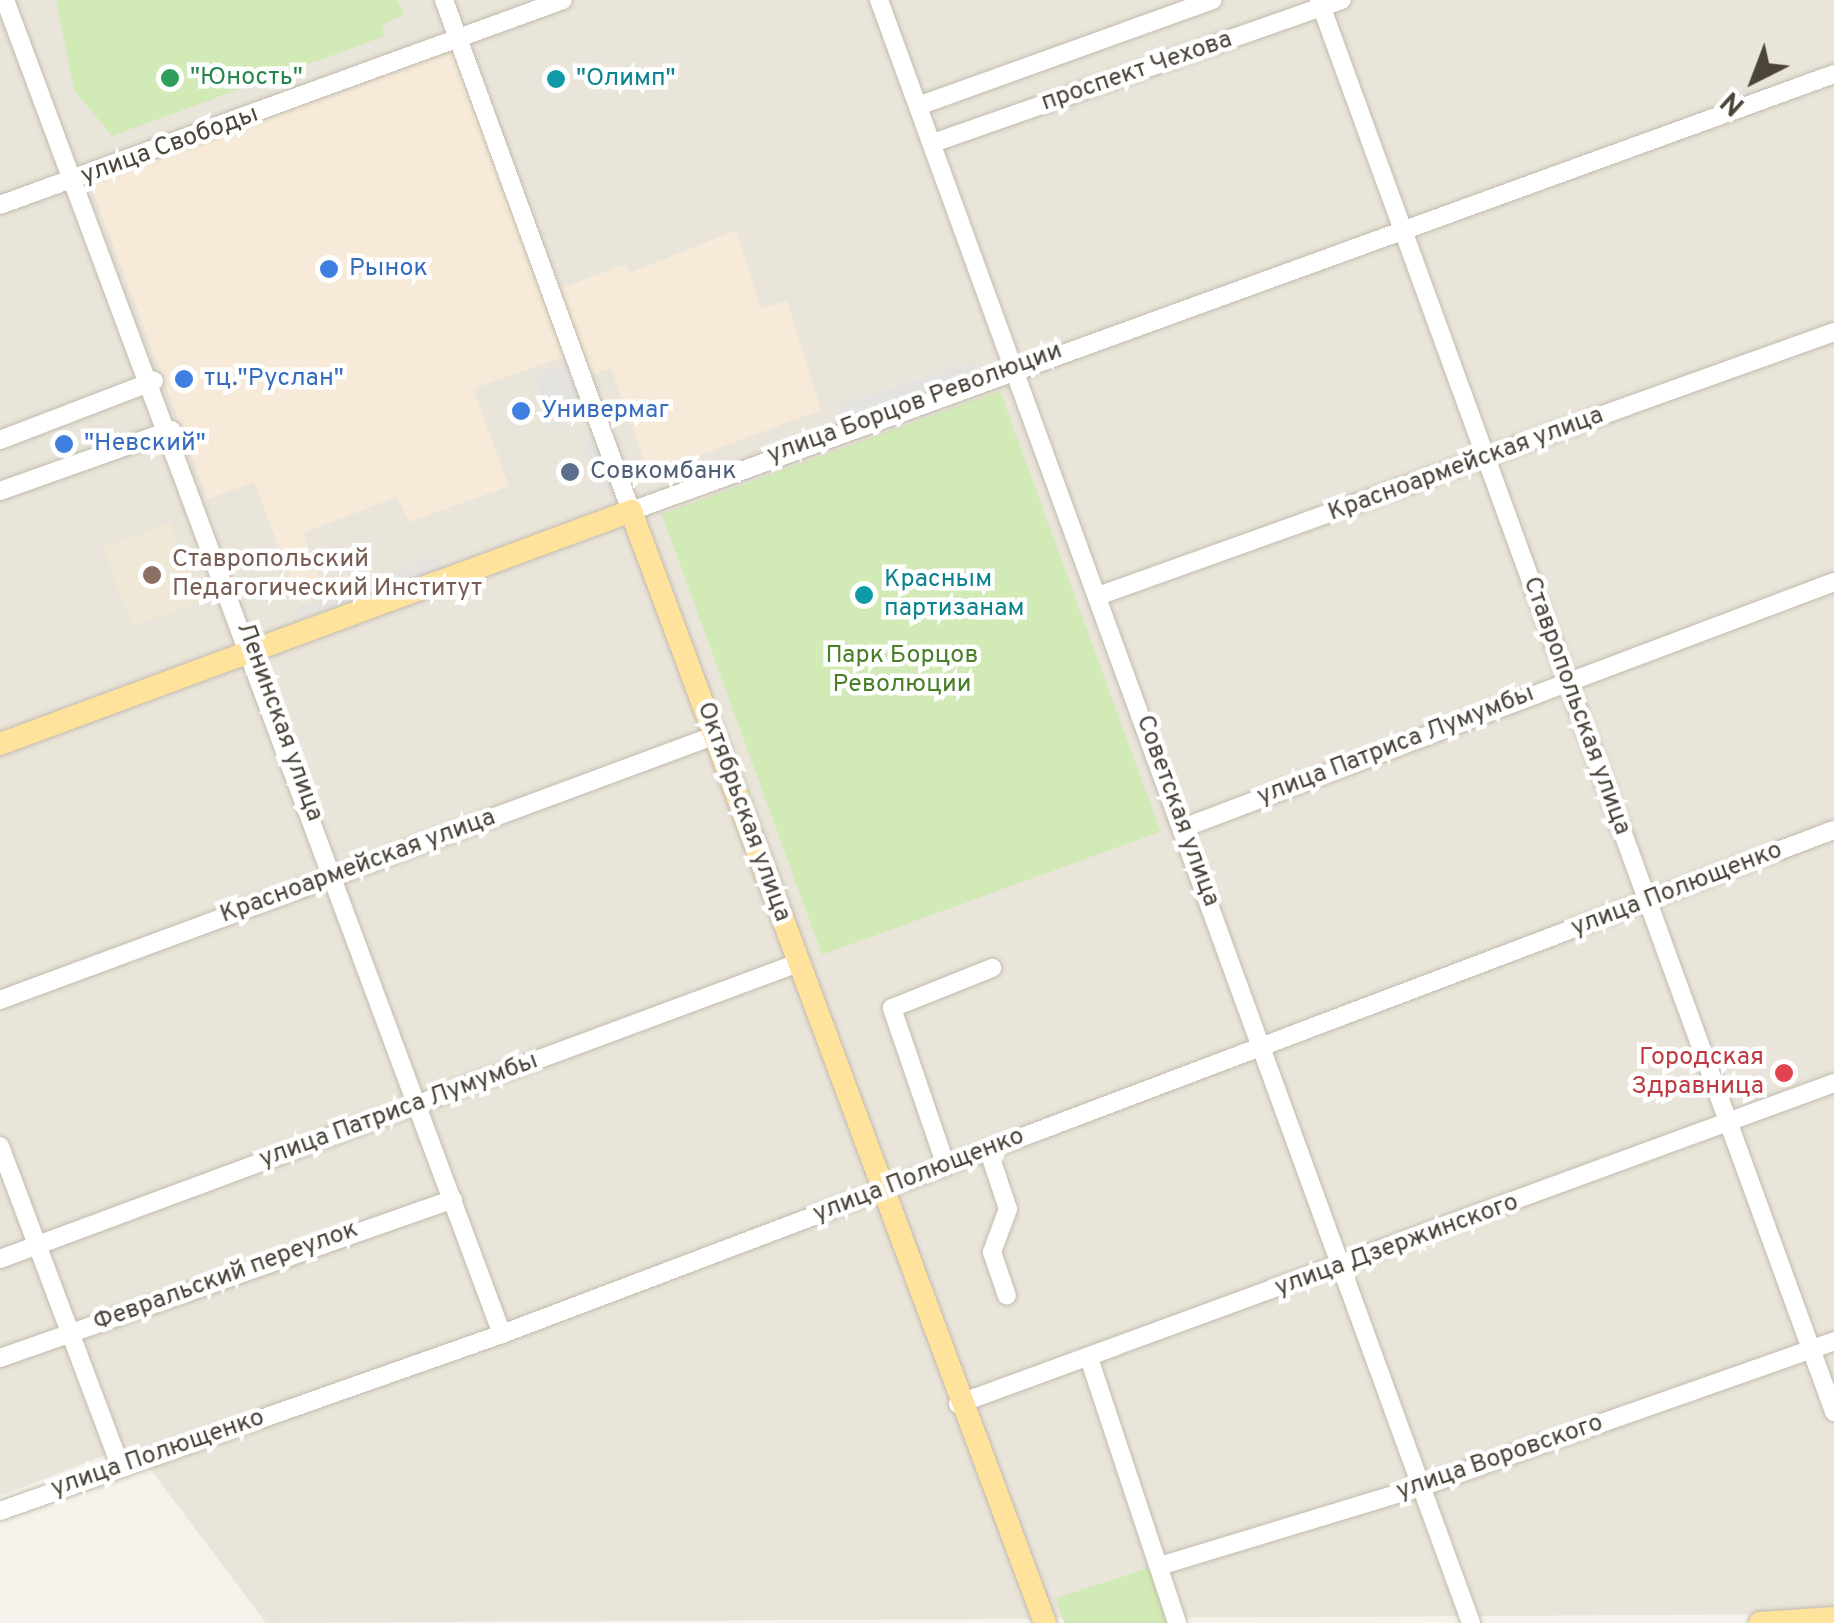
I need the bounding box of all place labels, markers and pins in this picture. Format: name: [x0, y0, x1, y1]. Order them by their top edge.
place label: "Юность": [190, 63, 303, 93]
place label: "Олимп": [576, 64, 676, 94]
marker: "Юность": [159, 67, 181, 89]
marker: "Олимп": [545, 68, 567, 90]
place label: Рынок: [349, 254, 428, 284]
marker: Рынок: [318, 258, 340, 280]
place label: тц."Руслан": [204, 364, 344, 394]
marker: тц."Руслан": [173, 368, 195, 390]
place label: Универмаг: [541, 396, 669, 426]
marker: Универмаг: [510, 400, 532, 422]
place label: "Невский": [84, 429, 206, 459]
marker: "Невский": [53, 433, 75, 455]
place label: Совкомбанк: [590, 457, 736, 487]
marker: Совкомбанк: [559, 461, 581, 483]
place label: Ставропольский Педагогический Институт: [172, 546, 482, 605]
marker: Ставропольский Педагогический Институт: [141, 564, 163, 586]
place label: Красным партизанам: [884, 566, 1024, 625]
marker: Красным партизанам: [853, 584, 875, 606]
place label: Городская Здравница: [1631, 1044, 1764, 1103]
marker: Городская Здравница: [1773, 1062, 1795, 1084]

